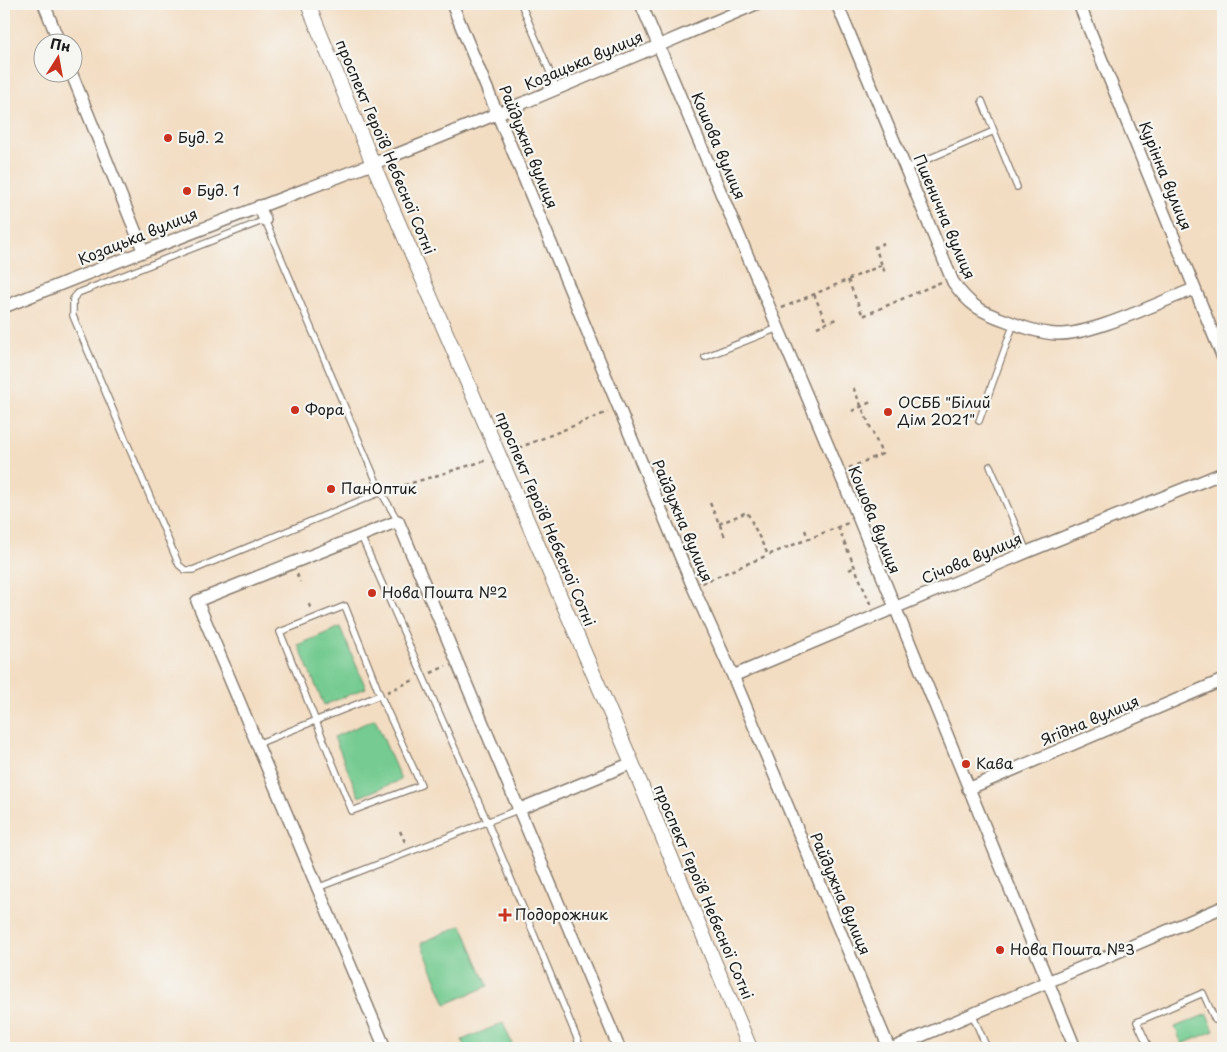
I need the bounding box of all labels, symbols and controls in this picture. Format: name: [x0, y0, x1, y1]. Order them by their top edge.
street label: Козацька вулиця: [521, 24, 646, 95]
north arrow: [32, 32, 82, 82]
text: Пн: [49, 33, 73, 57]
street label: проспект Героїв Небесної Сотні: [331, 35, 442, 257]
street label: Райдужна вулиця: [494, 81, 565, 212]
street label: Кошова вулиця: [686, 88, 752, 203]
street label: Курінна вулиця: [1134, 117, 1199, 234]
place label: Буд. 2: [178, 125, 224, 148]
marker: Буд. 2: [162, 132, 174, 144]
street label: Пшенична вулиця: [909, 150, 982, 283]
place label: Буд. 1: [197, 178, 240, 201]
marker: Буд. 1: [181, 185, 193, 197]
street label: Козацька вулиця: [74, 201, 201, 270]
place label: ОСББ "Білий Дім 2021": [897, 390, 991, 430]
place label: Фора: [305, 397, 345, 420]
marker: Фора: [289, 404, 301, 416]
marker: ОСББ "Білий Дім 2021": [882, 406, 894, 418]
street label: проспект Героїв Небесної Сотні: [491, 407, 602, 629]
street label: Райдужна вулиця: [647, 456, 720, 585]
street label: Кошова вулиця: [843, 462, 908, 577]
place label: ПанОптик: [341, 476, 417, 499]
marker: ПанОптик: [325, 483, 337, 495]
street label: Січова вулиця: [918, 526, 1025, 589]
place label: Нова Пошта №2: [382, 580, 508, 603]
marker: Нова Пошта №2: [366, 587, 378, 599]
street label: Ягідна вулиця: [1037, 689, 1142, 751]
place label: Кава: [976, 751, 1014, 774]
marker: Кава: [960, 758, 972, 770]
street label: проспект Героїв Небесної Сотні: [649, 780, 760, 1002]
street label: Райдужна вулиця: [805, 829, 878, 958]
place label: Подорожник: [515, 902, 608, 925]
marker: Подорожник: [499, 909, 511, 921]
place label: Нова Пошта №3: [1010, 937, 1135, 960]
marker: Нова Пошта №3: [994, 944, 1006, 956]

